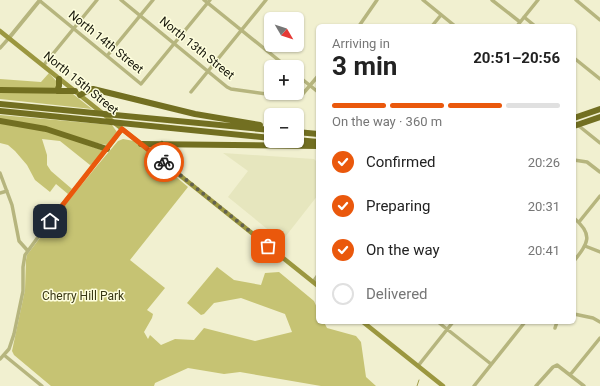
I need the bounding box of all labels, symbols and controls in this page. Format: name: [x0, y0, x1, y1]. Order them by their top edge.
street label: North 14th Street: [66, 8, 146, 76]
north arrow: [264, 12, 304, 52]
map controls: [264, 12, 304, 148]
street label: North 13th Street: [157, 14, 237, 82]
text: Arriving in: [332, 36, 390, 51]
street label: North 15th Street: [41, 49, 121, 117]
text: 20:51–20:56: [473, 49, 560, 67]
text: 3 min: [332, 51, 397, 81]
button: +: [264, 60, 304, 100]
button: −: [264, 108, 304, 148]
text: On the way · 360 m: [332, 114, 442, 129]
courier: [144, 142, 184, 182]
icon: bike: [153, 151, 175, 173]
icon: check: [332, 151, 354, 173]
text: Confirmed: [366, 153, 436, 171]
text: 20:26: [528, 155, 560, 170]
icon: check: [332, 195, 354, 217]
text: Preparing: [366, 197, 430, 215]
text: 20:31: [528, 199, 560, 214]
pin: [33, 204, 67, 238]
icon: home: [39, 210, 61, 232]
pin: [251, 229, 285, 263]
icon: bag: [257, 235, 279, 257]
icon: check: [332, 239, 354, 261]
text: On the way: [366, 241, 440, 259]
text: 20:41: [528, 243, 560, 258]
text: Delivered: [366, 285, 428, 303]
park label: Cherry Hill Park: [42, 289, 125, 303]

